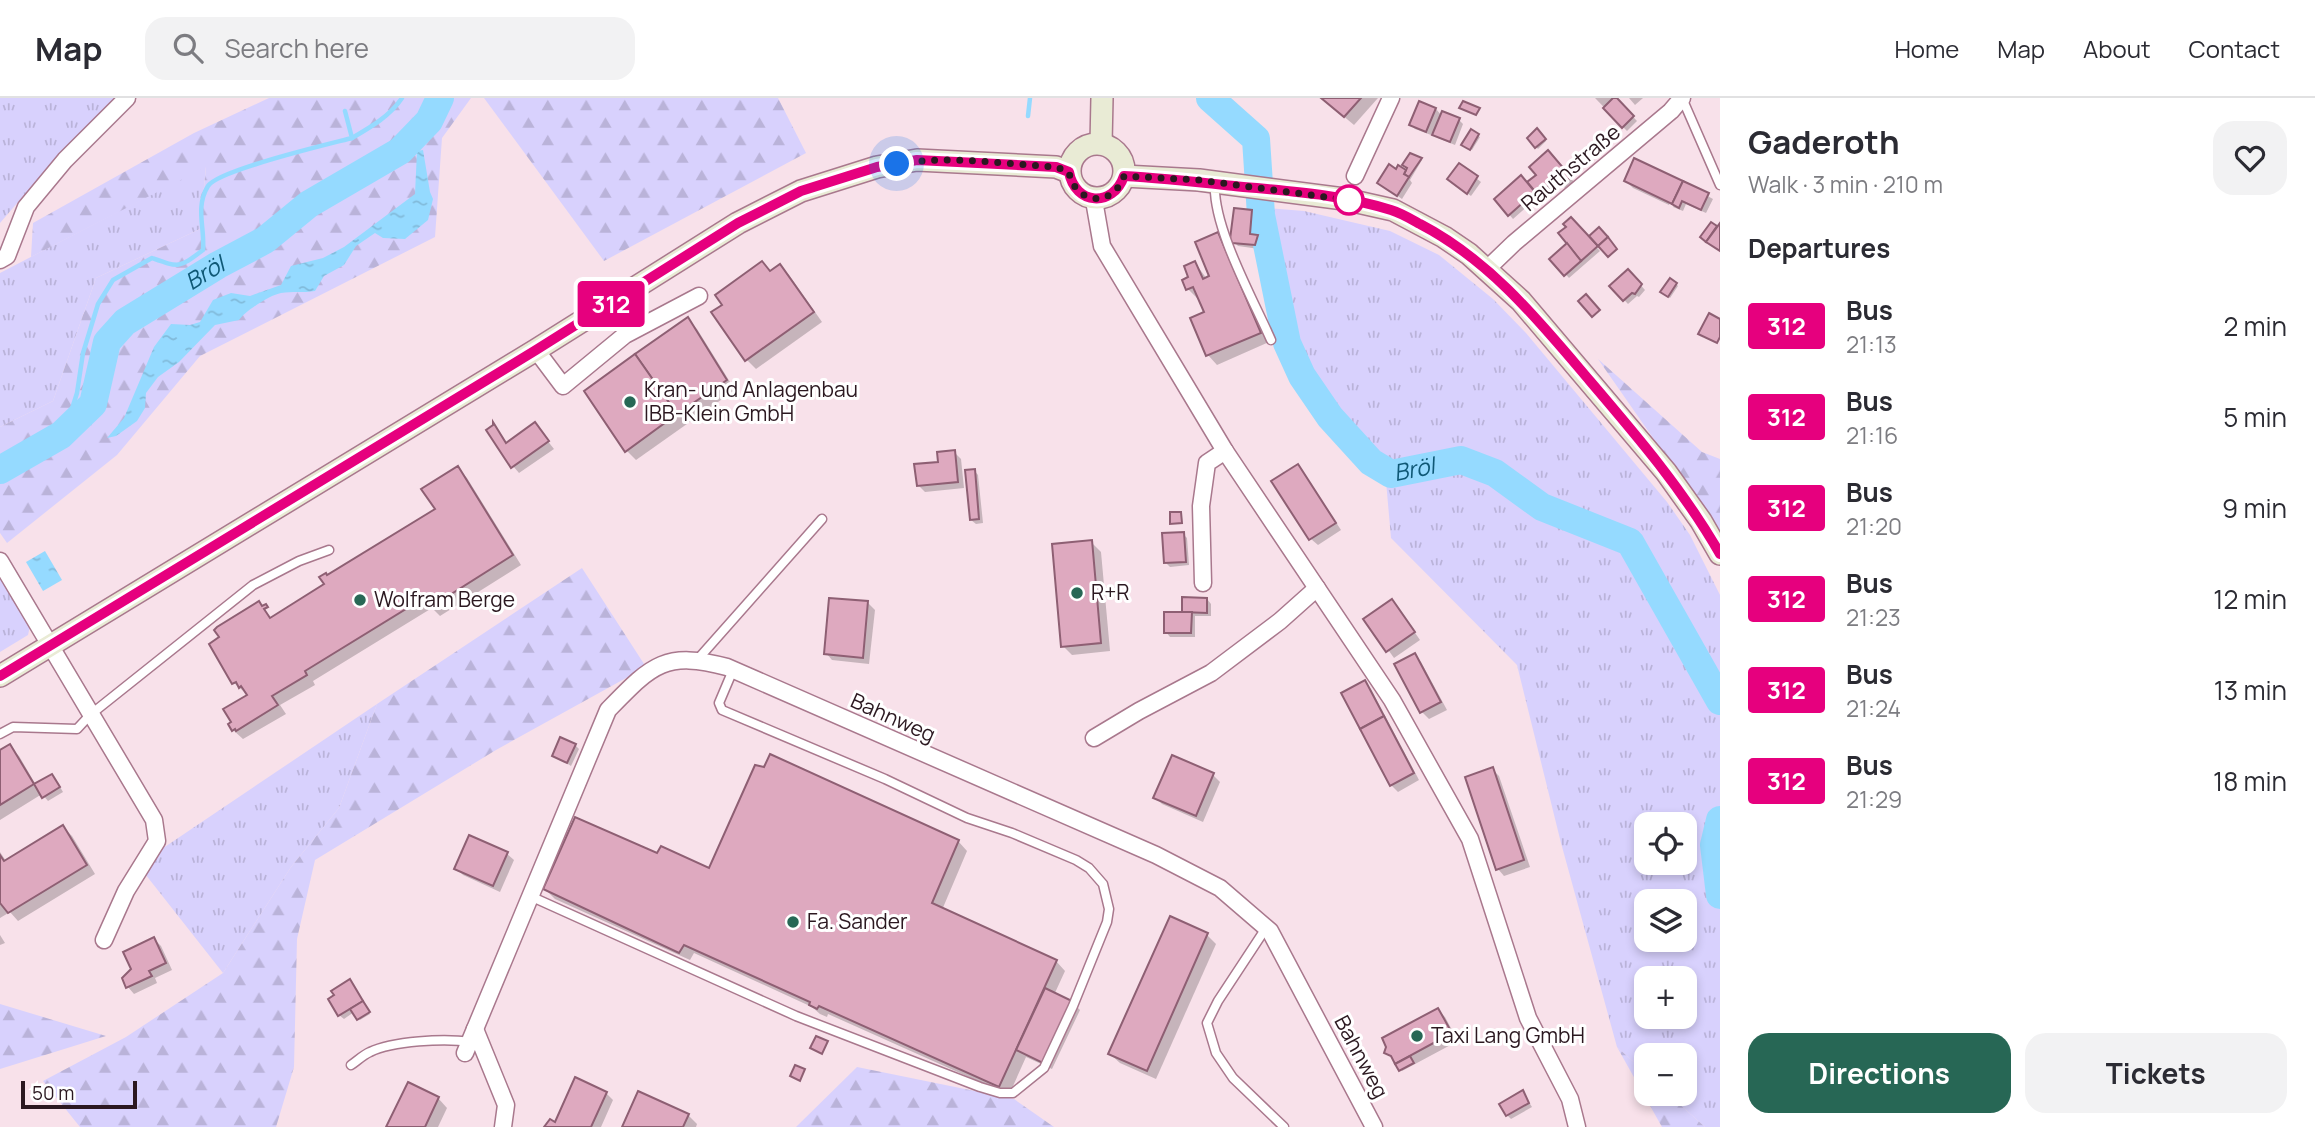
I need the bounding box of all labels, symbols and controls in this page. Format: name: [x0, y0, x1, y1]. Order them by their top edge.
search box: [145, 17, 635, 80]
text: Map: [35, 26, 103, 71]
icon: search: [169, 29, 207, 67]
text: Search here: [225, 30, 369, 66]
text: Home: [1894, 32, 1959, 65]
text: Map: [1997, 32, 2045, 65]
text: About: [2083, 32, 2151, 65]
text: Contact: [2189, 32, 2280, 65]
street label: Rauthstraße: [1515, 118, 1626, 217]
text: Gaderoth: [1748, 119, 1900, 164]
button: heart: [2213, 121, 2287, 195]
your location: [879, 146, 914, 181]
text: Walk · 3 min · 210 m: [1748, 168, 1943, 200]
unlabelled marker: [1334, 185, 1364, 215]
text: Departures: [1748, 230, 1890, 266]
water label: Bröl: [178, 246, 232, 297]
line badge: 312: [571, 281, 651, 327]
text: 312: [592, 287, 630, 320]
text: Bus: [1846, 292, 1893, 328]
text: 2 min: [2223, 308, 2287, 344]
text: 312: [1767, 309, 1806, 342]
text: 21:13: [1846, 328, 1897, 360]
place label: Kran- und Anlagenbau IBB-Klein GmbH: [644, 375, 858, 427]
text: Bus: [1846, 383, 1893, 419]
marker: Kran- und Anlagenbau IBB-Klein GmbH: [622, 394, 638, 410]
text: 5 min: [2223, 399, 2287, 435]
text: 312: [1767, 400, 1806, 433]
text: 21:16: [1846, 419, 1898, 451]
water label: Bröl: [1391, 448, 1440, 488]
text: Bus: [1846, 474, 1893, 510]
text: 9 min: [2222, 490, 2287, 526]
text: 312: [1767, 491, 1806, 524]
text: 21:20: [1846, 510, 1902, 542]
text: Bus: [1846, 565, 1893, 601]
place label: R+R: [1091, 578, 1130, 606]
text: 12 min: [2213, 581, 2287, 617]
text: 312: [1767, 582, 1806, 615]
place label: Wolfram Berge: [374, 585, 515, 613]
marker: R+R: [1069, 585, 1085, 601]
marker: Wolfram Berge: [352, 592, 368, 608]
text: 21:23: [1846, 601, 1901, 633]
text: Bus: [1846, 656, 1893, 692]
text: 13 min: [2214, 672, 2287, 708]
text: 312: [1767, 673, 1806, 706]
street label: Bahnweg: [847, 686, 940, 748]
text: 21:24: [1846, 692, 1901, 724]
text: Bus: [1846, 747, 1893, 783]
text: 18 min: [2213, 763, 2287, 799]
text: 312: [1767, 764, 1806, 797]
text: 21:29: [1846, 783, 1902, 815]
map controls: [1634, 812, 1697, 1106]
button: locate: [1634, 812, 1697, 875]
button: layers: [1634, 889, 1697, 952]
place label: Fa. Sander: [807, 907, 908, 935]
marker: Fa. Sander: [785, 914, 801, 930]
button: +: [1634, 966, 1697, 1029]
street label: Bahnweg: [1328, 1010, 1395, 1103]
place label: Taxi Lang GmbH: [1431, 1021, 1585, 1049]
marker: Taxi Lang GmbH: [1409, 1028, 1425, 1044]
button: Directions: [1748, 1033, 2011, 1113]
button: Tickets: [2025, 1033, 2287, 1113]
button: −: [1634, 1043, 1697, 1106]
scale bar: [21, 1078, 136, 1110]
text: 50 m: [32, 1080, 74, 1106]

